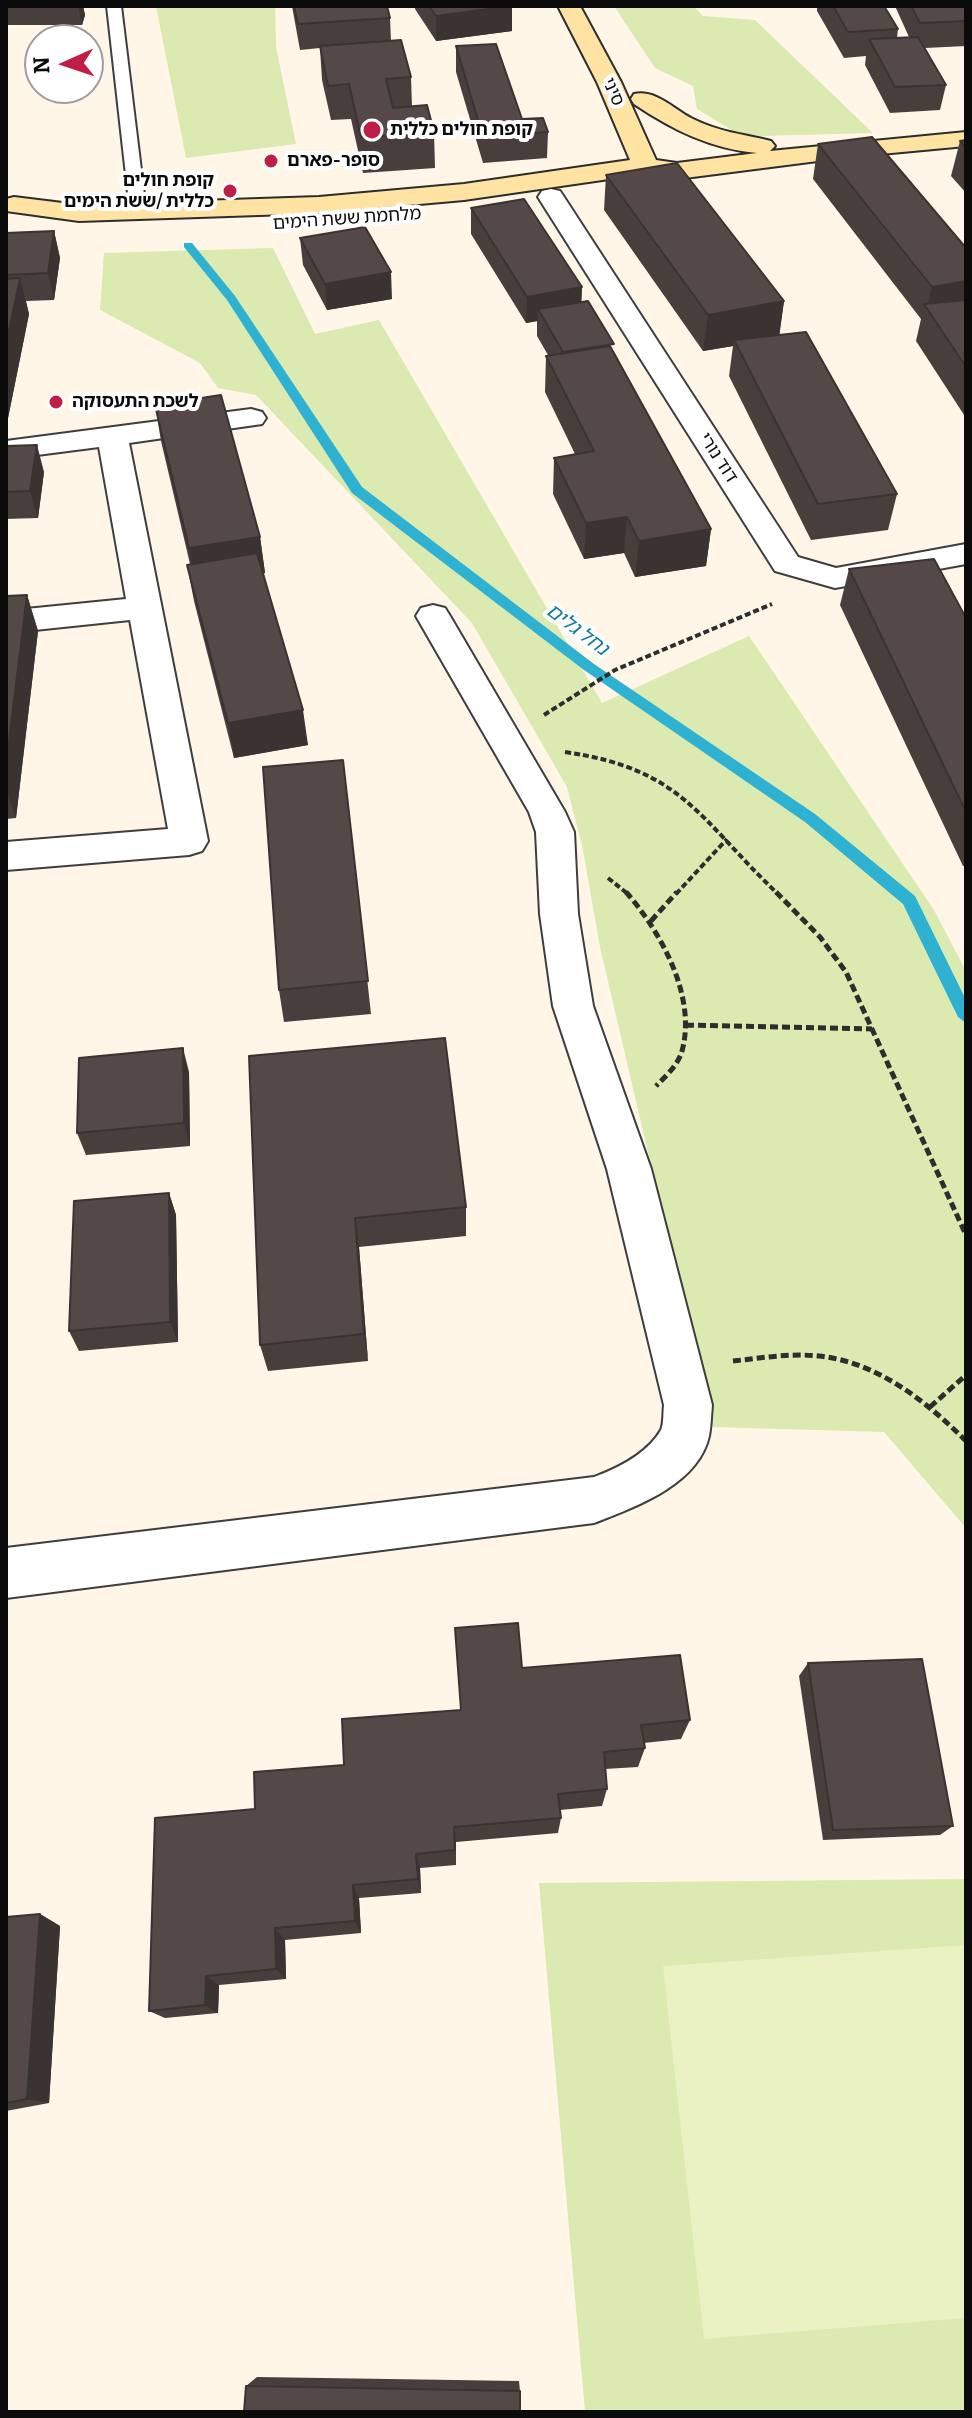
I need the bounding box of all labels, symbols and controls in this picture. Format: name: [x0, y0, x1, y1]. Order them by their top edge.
north arrow: [24, 24, 104, 104]
text: N: [28, 56, 55, 74]
street label: סיני: [597, 74, 629, 110]
marker: קופת חולים כללית: [361, 119, 383, 141]
place label: קופת חולים כללית: [390, 119, 533, 141]
place label: סופר-פארם: [287, 150, 380, 172]
marker: סופר-פארם: [262, 152, 280, 170]
place label: קופת חולים כללית /ששת הימים: [64, 170, 214, 212]
marker: קופת חולים כללית /ששת הימים: [221, 182, 239, 200]
street label: מלחמת ששת הימים: [272, 203, 422, 235]
place label: לשכת התעסוקה: [72, 391, 199, 413]
marker: לשכת התעסוקה: [47, 393, 65, 411]
street label: דוד נורי: [694, 429, 742, 487]
water label: נחל גלים: [541, 599, 613, 661]

